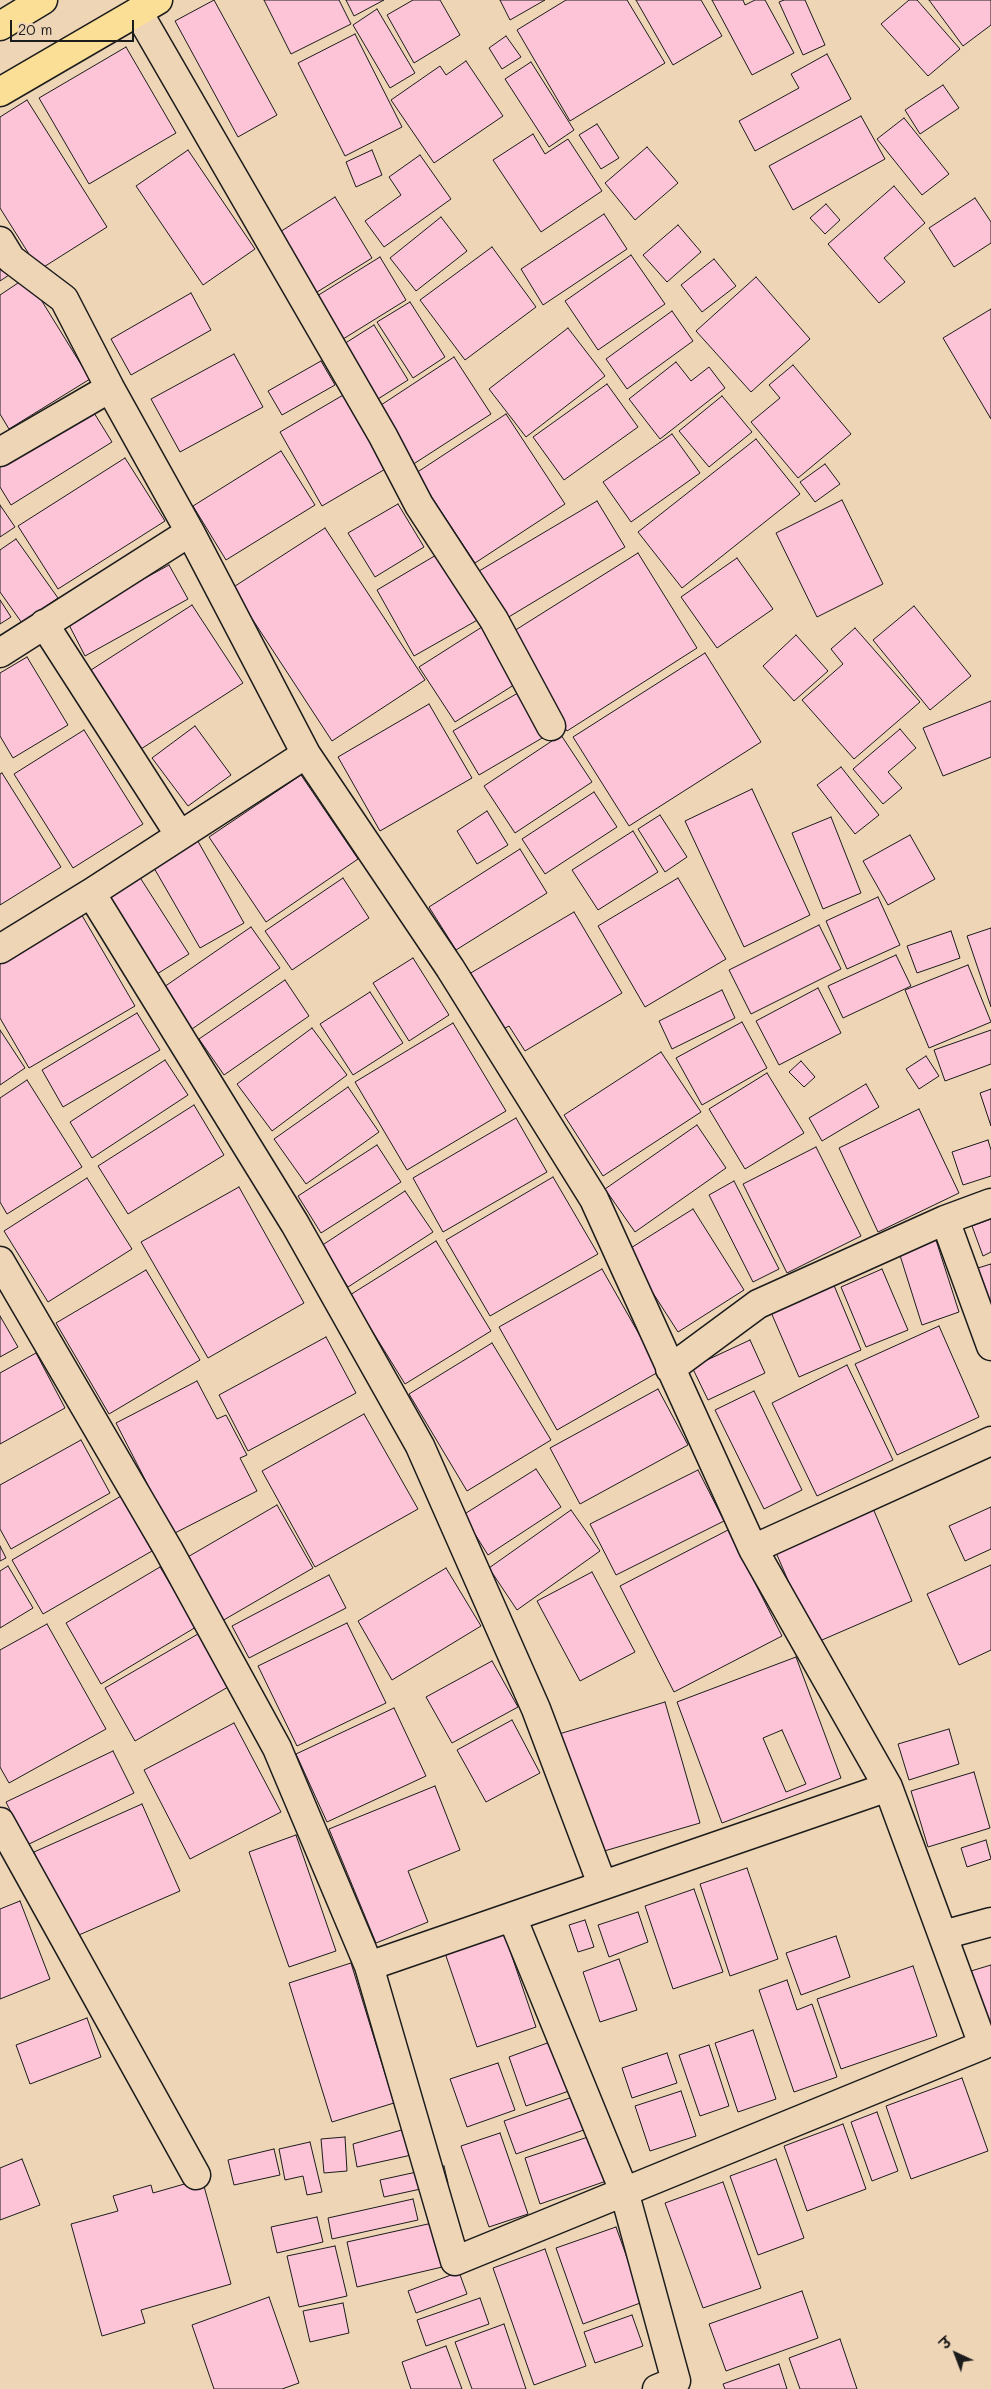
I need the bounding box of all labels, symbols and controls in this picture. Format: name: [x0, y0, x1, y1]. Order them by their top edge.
scale bar: [12, 10, 136, 42]
text: 20 m: [18, 19, 52, 39]
north arrow: [931, 2329, 981, 2379]
text: उ: [936, 2333, 955, 2353]

